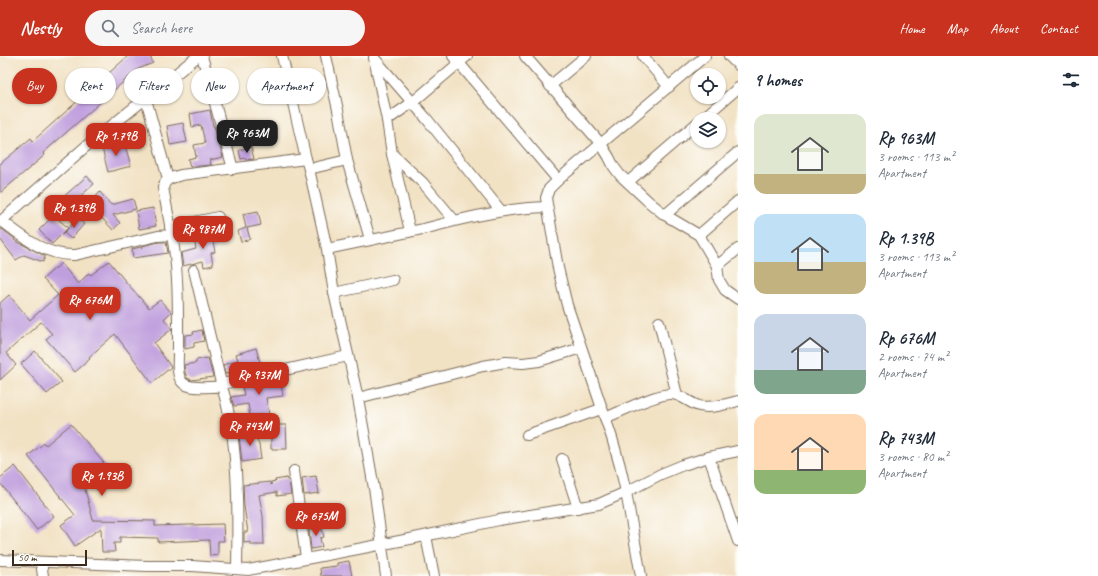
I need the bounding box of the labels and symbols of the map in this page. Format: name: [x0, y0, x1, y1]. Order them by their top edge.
pin: Rp 963M: [210, 120, 284, 154]
pin: Rp 1.79B: [75, 123, 157, 157]
pin: Rp 1.39B: [33, 195, 115, 229]
pin: Rp 987M: [166, 216, 240, 250]
pin: Rp 676M: [53, 287, 127, 321]
pin: Rp 937M: [222, 362, 296, 396]
pin: Rp 743M: [213, 413, 287, 447]
pin: Rp 1.93B: [61, 463, 143, 497]
pin: Rp 675M: [279, 503, 353, 537]
scale bar: [12, 548, 87, 567]

